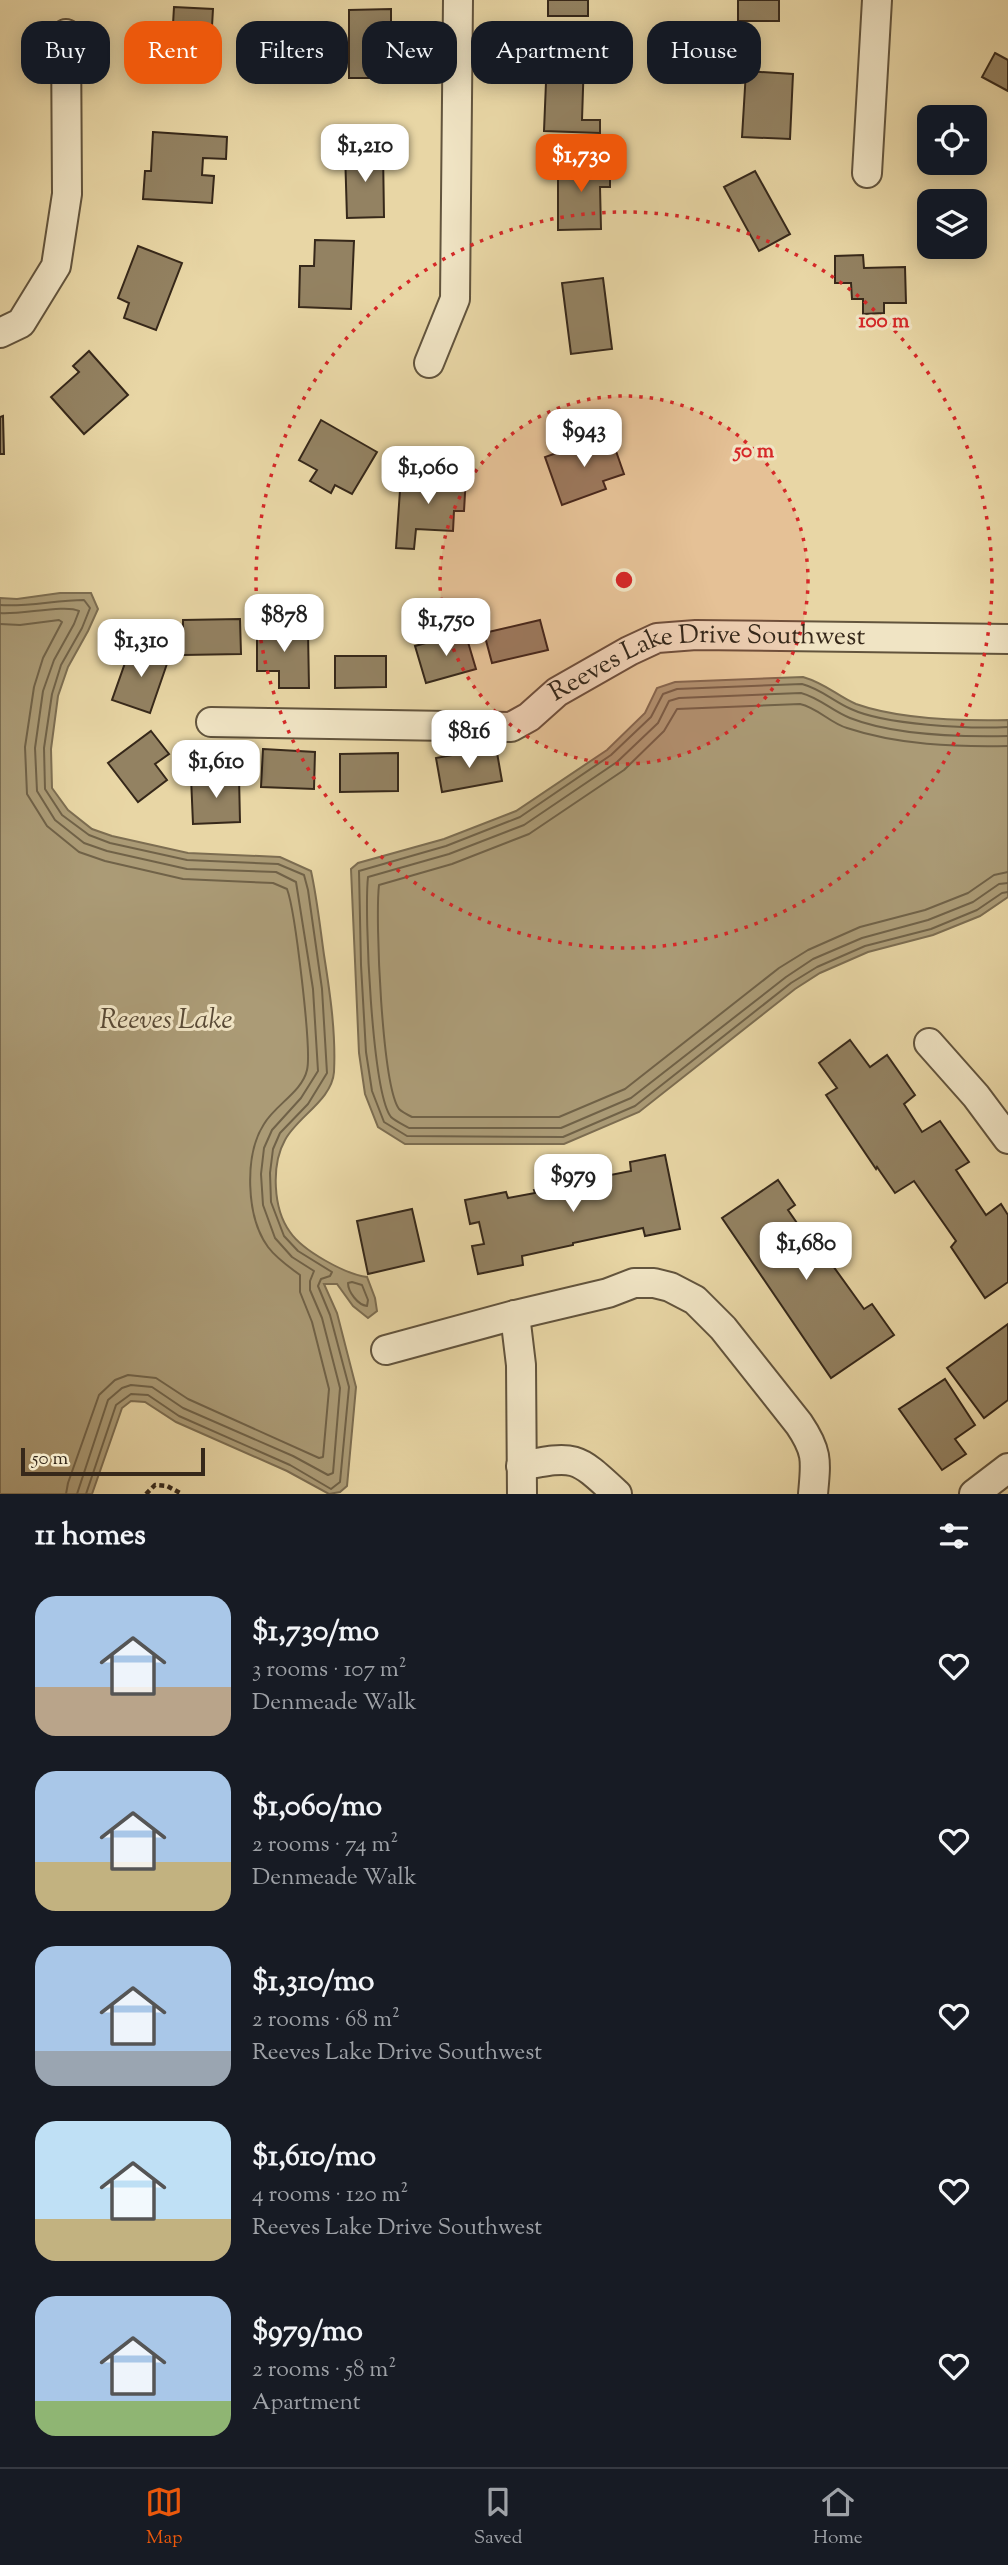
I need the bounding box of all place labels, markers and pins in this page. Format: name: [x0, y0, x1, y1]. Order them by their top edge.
pin: $1,210: [308, 124, 422, 184]
pin: $1,730: [524, 134, 638, 194]
pin: $943: [543, 410, 625, 469]
pin: $1,060: [371, 447, 485, 506]
centre of rings: [612, 568, 636, 592]
pin: $878: [243, 594, 325, 654]
pin: $1,750: [389, 598, 503, 658]
pin: $1,310: [84, 620, 198, 679]
pin: $816: [428, 710, 510, 770]
pin: $1,610: [159, 740, 273, 800]
pin: $979: [532, 1154, 614, 1214]
pin: $1,680: [749, 1222, 863, 1282]

